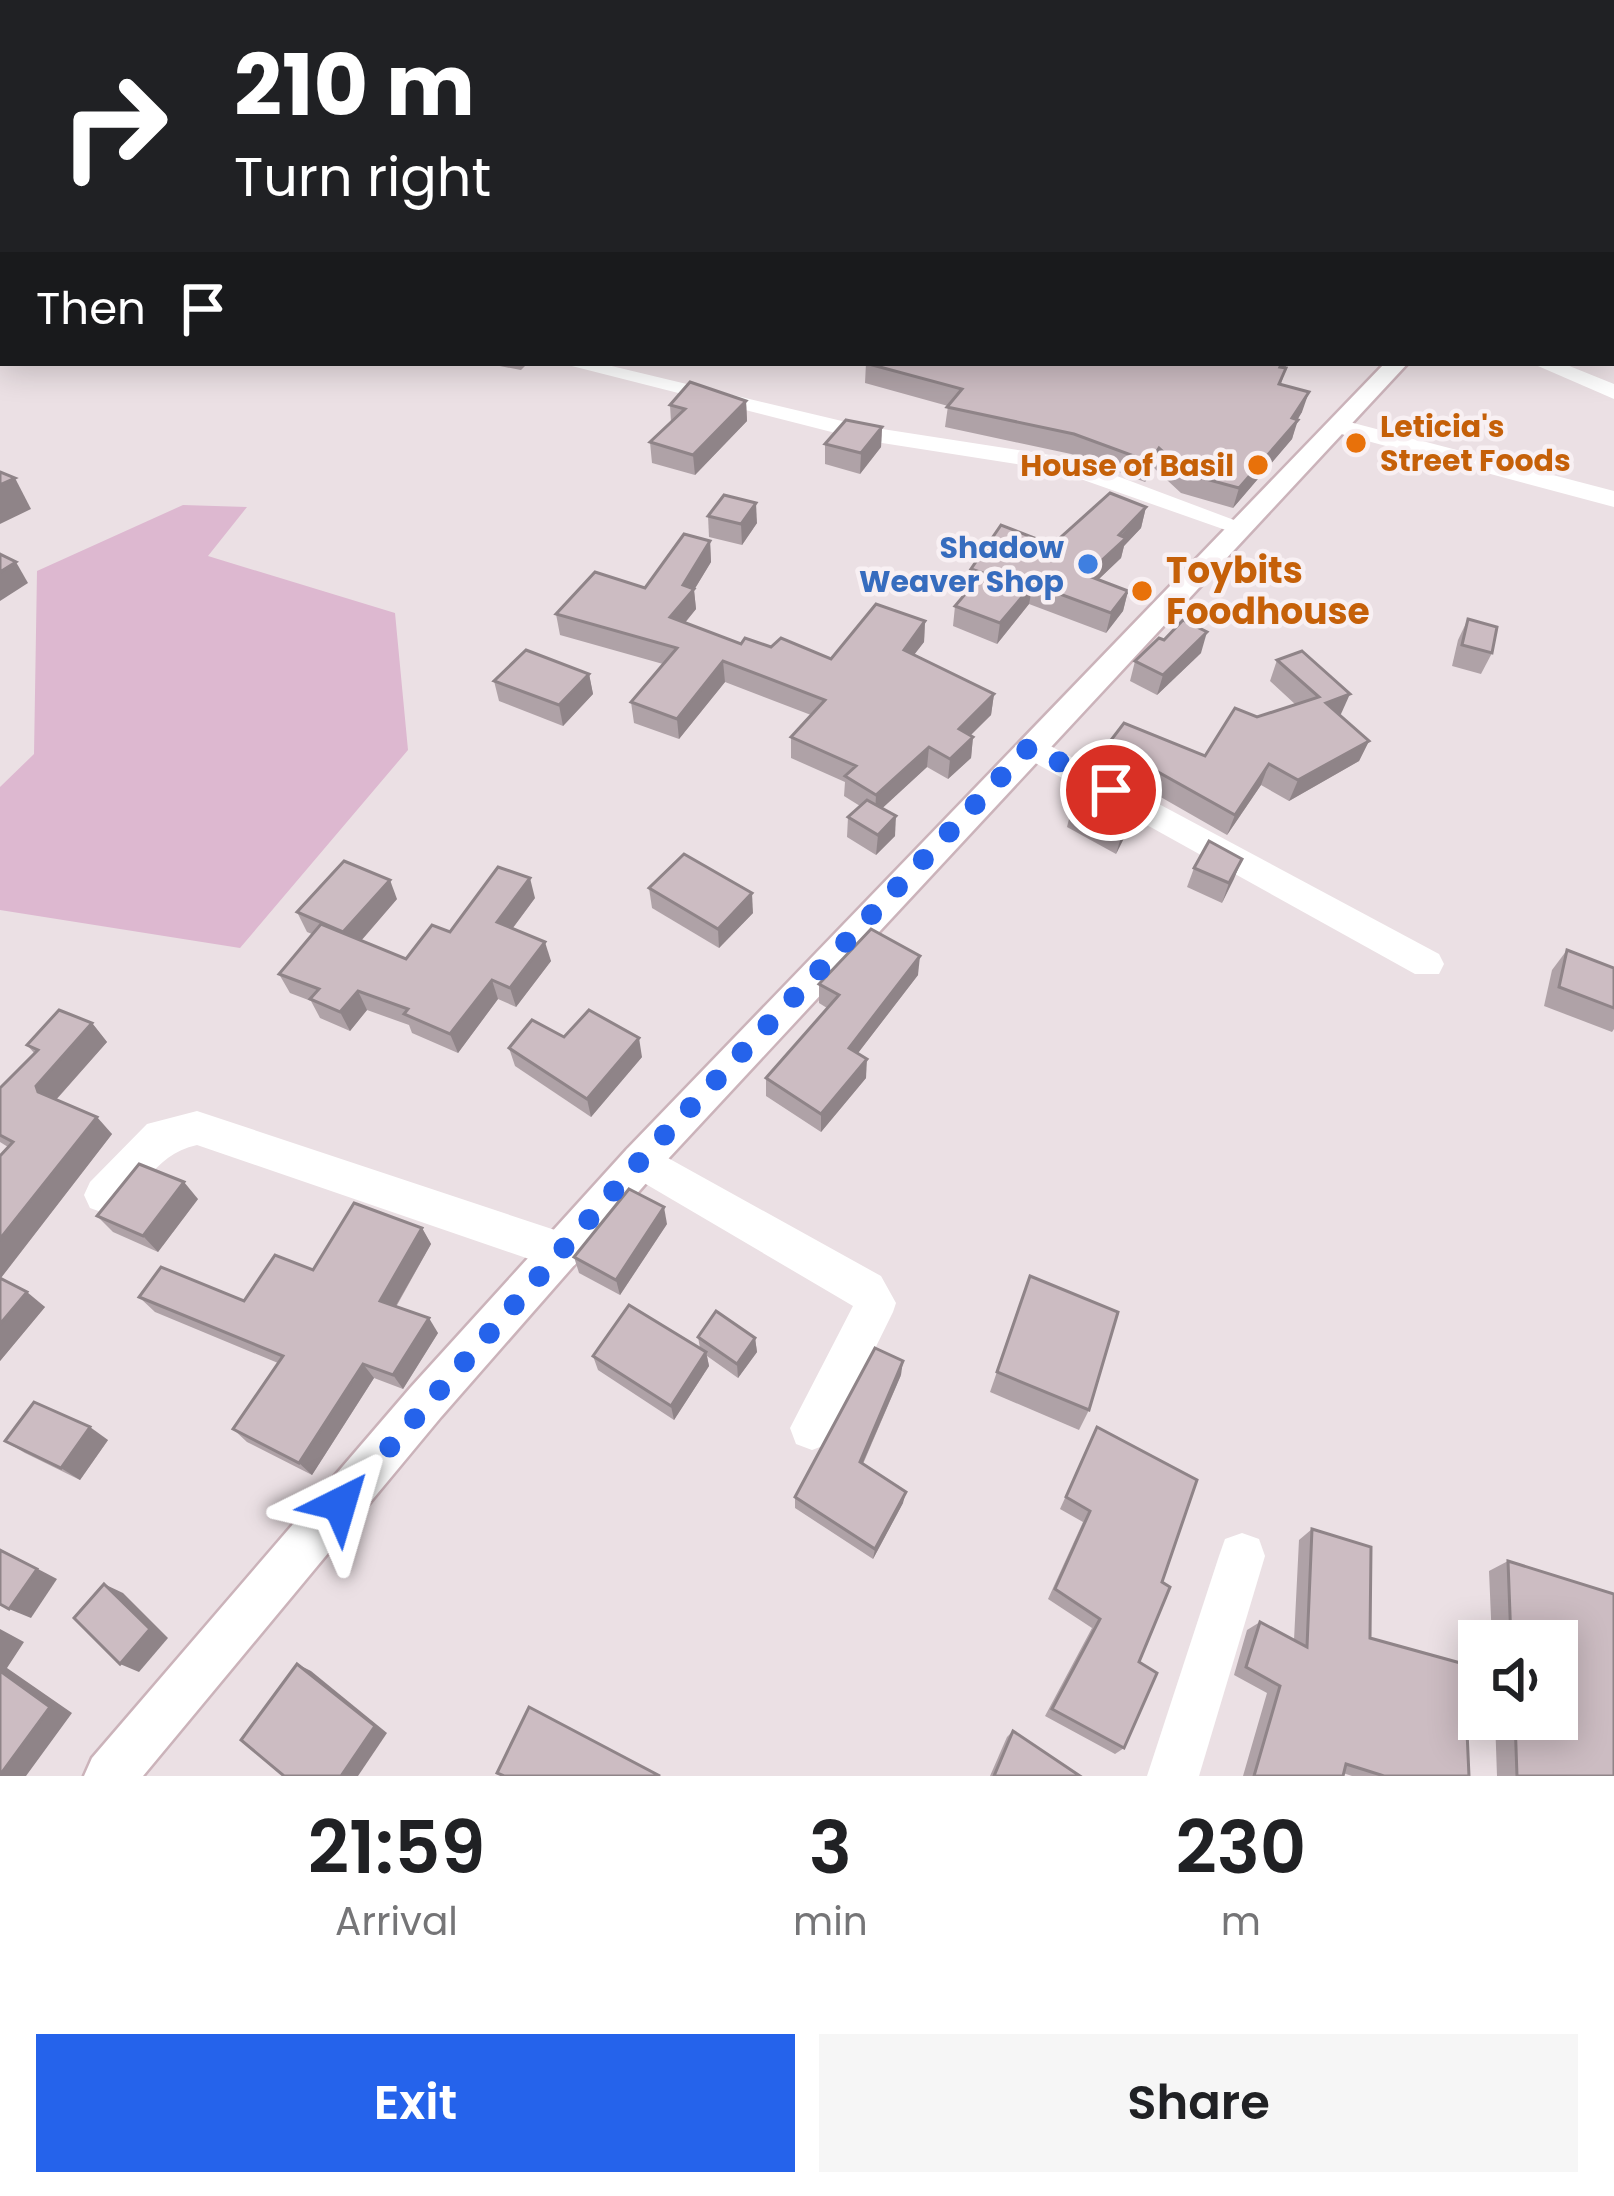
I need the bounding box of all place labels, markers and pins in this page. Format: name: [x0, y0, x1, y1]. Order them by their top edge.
place label: Leticia's Street Foods: [1380, 405, 1571, 482]
marker: Leticia's Street Foods: [1343, 430, 1369, 456]
place label: House of Basil: [1020, 444, 1234, 487]
marker: House of Basil: [1245, 452, 1271, 478]
place label: Shadow Weaver Shop: [859, 526, 1064, 603]
place label: Toybits Foodhouse: [1166, 545, 1370, 637]
marker: Shadow Weaver Shop: [1075, 551, 1101, 577]
marker: Toybits Foodhouse: [1129, 578, 1155, 604]
pin: [1060, 739, 1162, 841]

